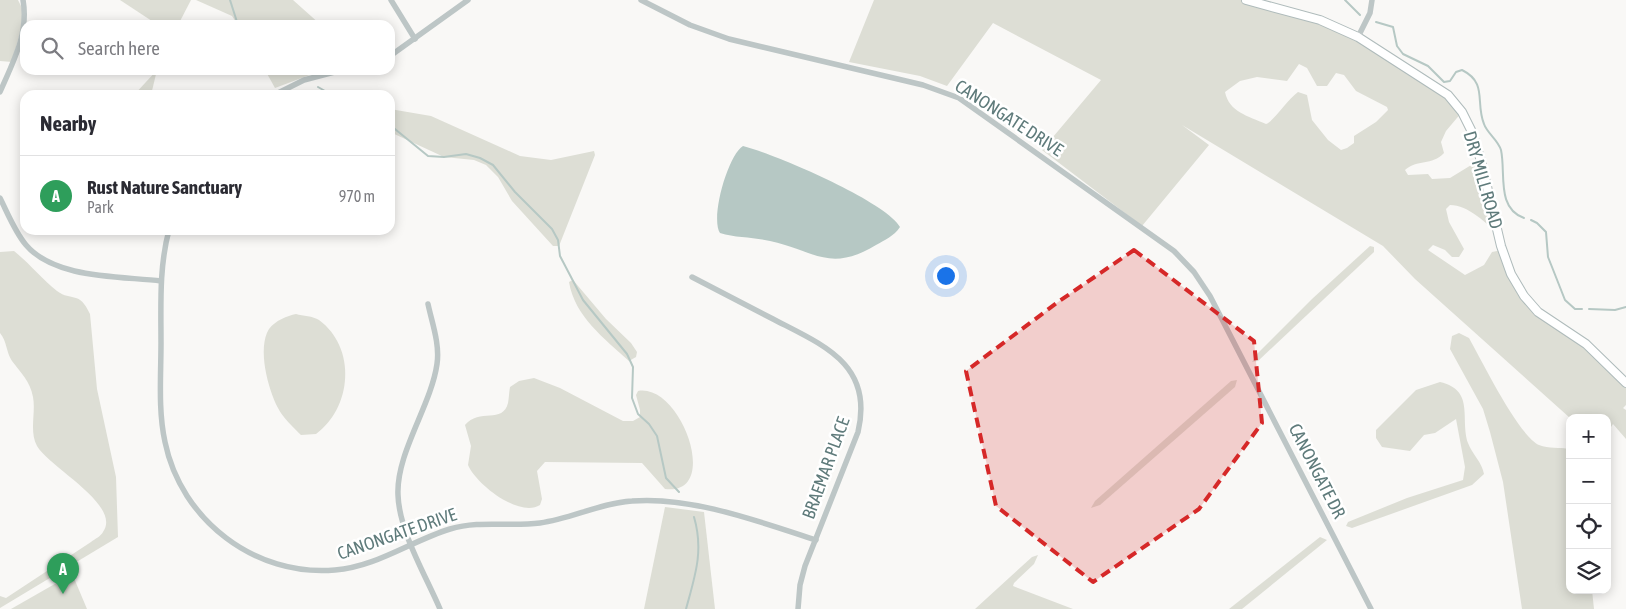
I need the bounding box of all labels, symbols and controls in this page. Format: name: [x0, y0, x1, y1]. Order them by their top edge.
search box: [20, 20, 395, 75]
icon: search: [38, 34, 66, 62]
text: Search here: [78, 37, 160, 59]
street label: CANONGATE DRIVE: [951, 75, 1067, 160]
text: Nearby: [40, 111, 96, 135]
street label: DRY MILL ROAD: [1460, 129, 1507, 231]
text: Rust Nature Sanctuary: [87, 176, 242, 198]
text: A: [52, 187, 60, 205]
text: 970 m: [339, 187, 375, 205]
text: Park: [87, 198, 114, 216]
your location: [933, 263, 959, 289]
street label: BRAEMAR PLACE: [797, 414, 854, 522]
map controls: [1566, 414, 1611, 594]
button: +: [1566, 414, 1611, 459]
street label: CANONGATE DR: [1285, 420, 1350, 522]
button: −: [1566, 459, 1611, 504]
street label: CANONGATE DRIVE: [335, 503, 459, 564]
button: locate: [1566, 504, 1611, 549]
button: layers: [1566, 549, 1611, 594]
pin: A: [47, 553, 79, 594]

